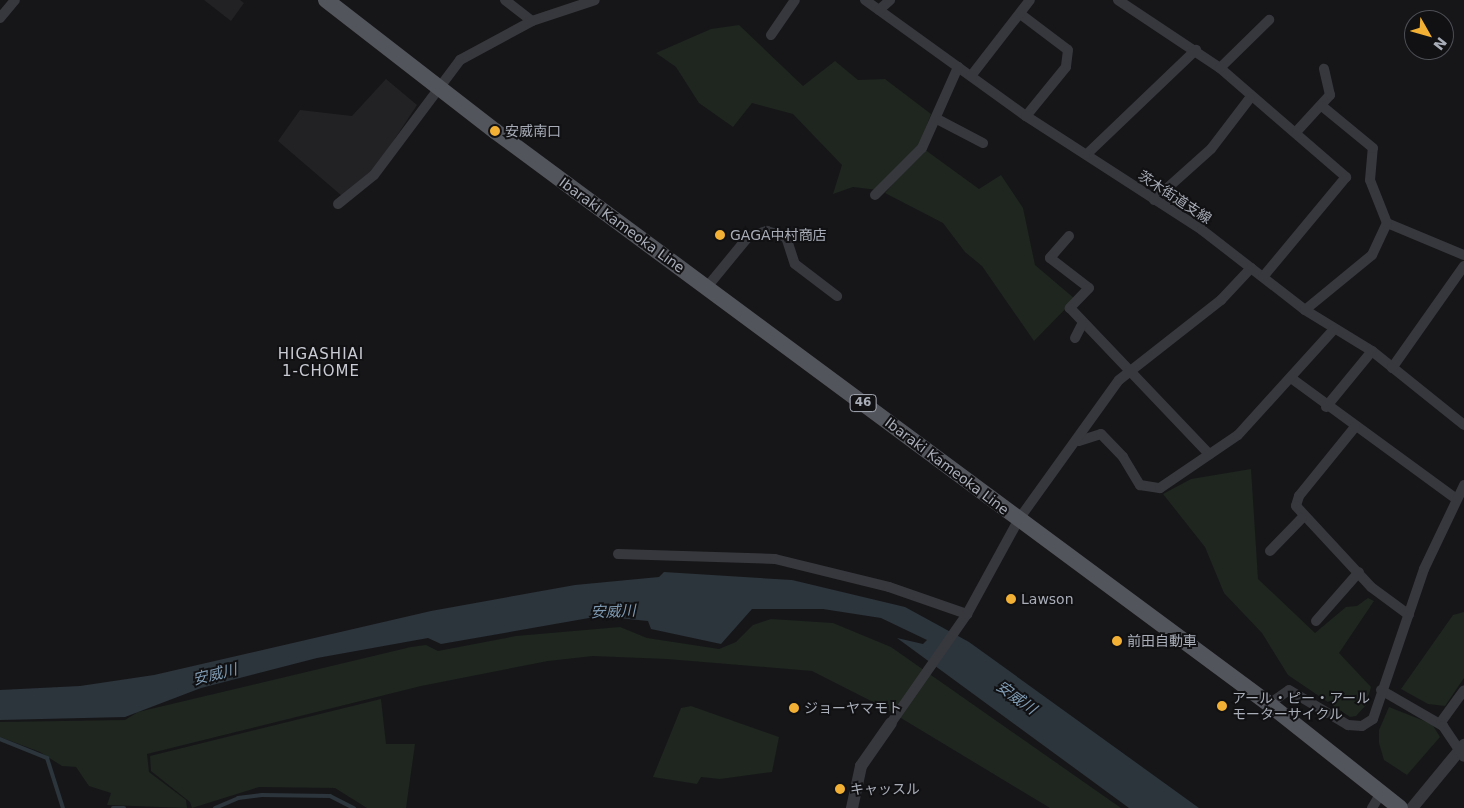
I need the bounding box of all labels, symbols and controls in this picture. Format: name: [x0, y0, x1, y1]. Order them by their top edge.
north arrow: [1404, 10, 1454, 60]
text: N: [1430, 34, 1450, 53]
place label: 安威南口: [505, 123, 561, 139]
marker: 安威南口: [489, 125, 501, 137]
street label: 茨木街道支線: [1135, 167, 1215, 227]
street label: Ibaraki Kameoka Line: [556, 174, 688, 276]
place label: GAGA中村商店: [730, 227, 827, 243]
marker: GAGA中村商店: [714, 229, 726, 241]
district label: HIGASHIAI 1-CHOME: [277, 345, 365, 380]
road number: 46: [849, 393, 877, 412]
street label: Ibaraki Kameoka Line: [882, 414, 1012, 518]
place label: Lawson: [1021, 591, 1074, 607]
marker: Lawson: [1005, 593, 1017, 605]
water label: 安威川: [590, 602, 636, 622]
place label: 前田自動車: [1127, 633, 1197, 649]
marker: 前田自動車: [1111, 635, 1123, 647]
water label: 安威川: [191, 661, 239, 689]
water label: 安威川: [993, 677, 1039, 719]
place label: アール・ピー・アール モーターサイクル: [1232, 690, 1370, 722]
place label: ジョーヤマモト: [804, 700, 902, 716]
marker: アール・ピー・アール モーターサイクル: [1216, 700, 1228, 712]
marker: ジョーヤマモト: [788, 702, 800, 714]
place label: キャッスル: [850, 781, 920, 797]
marker: キャッスル: [834, 783, 846, 795]

